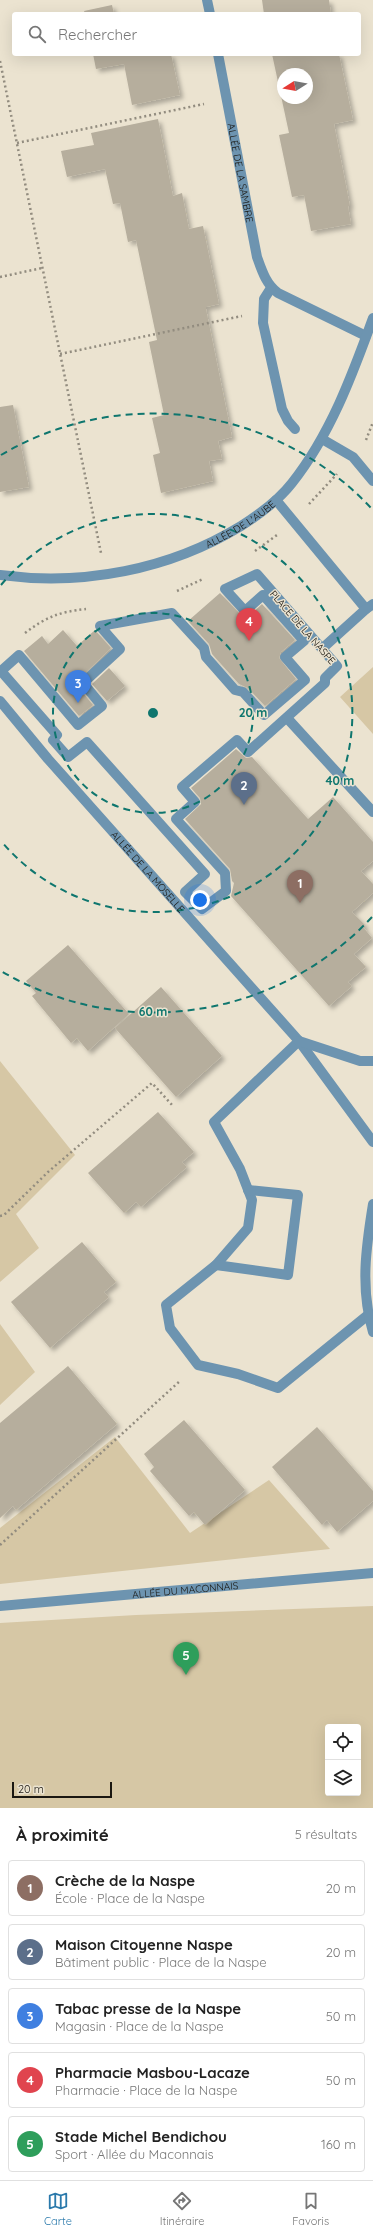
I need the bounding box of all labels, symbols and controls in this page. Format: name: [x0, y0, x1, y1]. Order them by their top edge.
search box: [12, 12, 361, 56]
icon: search: [26, 23, 48, 45]
text: Rechercher: [58, 25, 137, 44]
north arrow: [277, 68, 313, 104]
street label: ALLÉE DE LA SAMBRE: [224, 122, 256, 224]
street label: ALLÉE DE L'AUBE: [204, 498, 278, 551]
street label: PLACE DE LA NASPE: [267, 588, 338, 667]
pin: 4: [236, 608, 262, 641]
pin: 3: [65, 670, 91, 703]
text: 20 m: [239, 705, 267, 720]
centre of rings: [146, 706, 160, 720]
pin: 2: [231, 772, 257, 805]
text: 40 m: [326, 773, 354, 788]
street label: ALLÉE DE LA MOSELLE: [108, 828, 188, 916]
pin: 1: [287, 870, 313, 903]
your location: [190, 890, 210, 910]
text: 60 m: [139, 1004, 167, 1019]
street label: ALLÉE DU MACONNAIS: [132, 1579, 239, 1601]
pin: 5: [173, 1642, 199, 1675]
map controls: [325, 1724, 361, 1796]
button: locate: [325, 1724, 361, 1760]
button: layers: [325, 1760, 361, 1796]
scale bar: [12, 1780, 112, 1799]
text: 20 m: [18, 1782, 44, 1796]
text: À proximité: [16, 1824, 109, 1845]
text: 5 résultats: [295, 1826, 357, 1842]
text: Crèche de la Naspe: [55, 1871, 195, 1890]
text: 1: [27, 1880, 33, 1896]
text: 20 m: [326, 1880, 356, 1896]
text: École · Place de la Naspe: [55, 1890, 205, 1906]
text: Maison Citoyenne Naspe: [55, 1935, 233, 1954]
text: 2: [26, 1944, 34, 1960]
text: 20 m: [326, 1944, 356, 1960]
text: Bâtiment public · Place de la Naspe: [55, 1954, 267, 1970]
text: Tabac presse de la Naspe: [55, 1999, 241, 2018]
text: 3: [27, 2008, 33, 2024]
text: 50 m: [326, 2008, 356, 2024]
text: Magasin · Place de la Naspe: [55, 2018, 224, 2034]
text: Pharmacie Masbou-Lacaze: [55, 2063, 250, 2082]
text: 4: [26, 2072, 34, 2088]
text: 50 m: [326, 2072, 356, 2088]
text: Pharmacie · Place de la Naspe: [55, 2082, 237, 2098]
text: Stade Michel Bendichou: [55, 2127, 227, 2146]
text: 5: [26, 2136, 34, 2152]
text: 160 m: [321, 2136, 356, 2152]
text: Sport · Allée du Maconnais: [55, 2146, 214, 2162]
tab: Carte: [44, 2190, 72, 2228]
tab: Itinéraire: [160, 2190, 205, 2228]
tab: Favoris: [292, 2190, 329, 2228]

